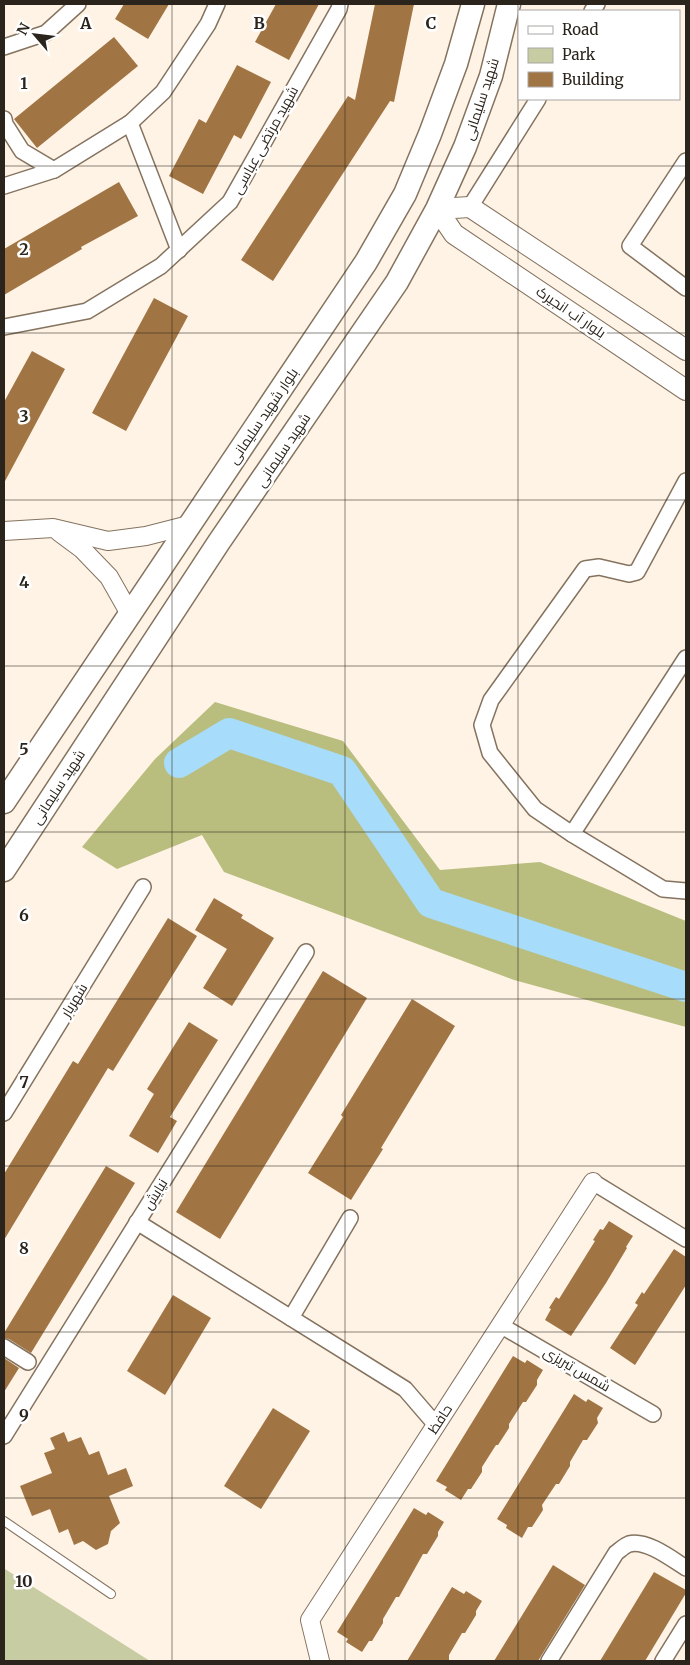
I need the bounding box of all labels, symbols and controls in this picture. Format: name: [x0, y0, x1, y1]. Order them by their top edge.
north arrow: [10, 10, 60, 60]
legend: [518, 10, 680, 100]
text: A: [79, 13, 92, 33]
text: B: [253, 13, 265, 33]
text: C: [426, 13, 436, 33]
text: N: [13, 20, 34, 38]
text: Road: [562, 20, 598, 39]
text: Park: [562, 45, 596, 64]
street label: شهید سلیمانی: [459, 56, 503, 142]
text: Building: [562, 70, 624, 89]
text: 1: [20, 73, 28, 93]
street label: شهید مرتضی عباسی: [228, 83, 302, 197]
text: 2: [19, 239, 29, 259]
street label: بلوار آب انجیرک: [533, 282, 609, 342]
street label: بلوار شهید سلیمانی: [225, 365, 301, 467]
text: 3: [19, 406, 29, 426]
street label: شهید سلیمانی: [252, 410, 314, 490]
text: 4: [19, 572, 29, 592]
text: 5: [19, 739, 29, 759]
street label: شهید سلیمانی: [27, 746, 89, 828]
text: 6: [19, 905, 29, 925]
street label: شهریار: [56, 980, 91, 1021]
text: 7: [19, 1072, 29, 1092]
street label: نیایش: [139, 1175, 171, 1213]
text: 8: [19, 1238, 29, 1258]
street label: شمس تبریزی: [540, 1343, 614, 1395]
street label: حافظ: [424, 1401, 456, 1437]
text: 9: [19, 1405, 29, 1425]
text: 10: [15, 1571, 33, 1591]

